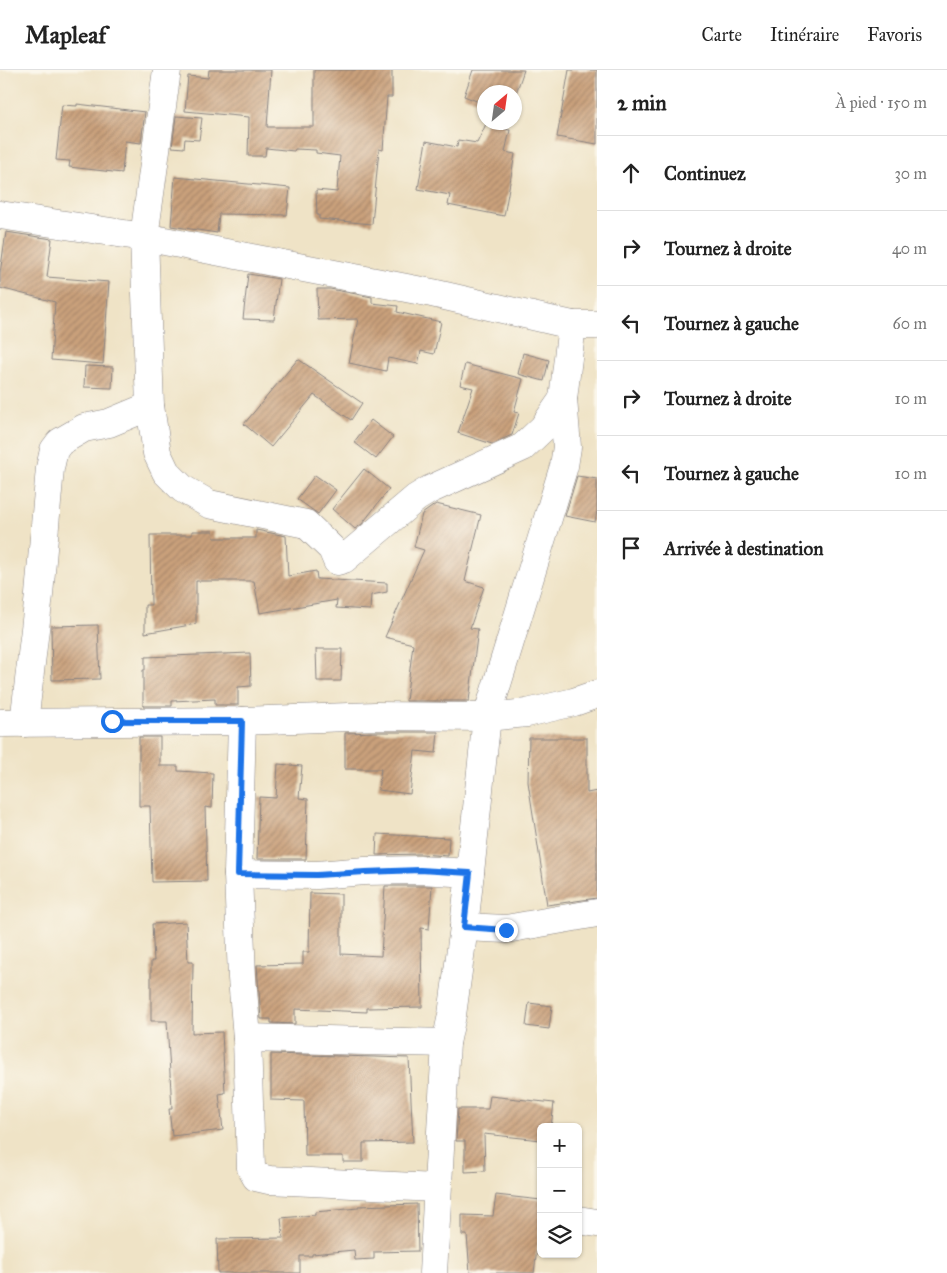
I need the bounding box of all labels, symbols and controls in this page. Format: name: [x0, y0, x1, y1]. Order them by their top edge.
text: Mapleaf: [25, 20, 106, 50]
text: Carte: [702, 24, 742, 46]
text: Itinéraire: [770, 24, 839, 46]
text: Favoris: [867, 24, 922, 46]
north arrow: [477, 85, 522, 130]
text: 2 min: [617, 90, 667, 116]
text: À pied · 150 m: [836, 93, 927, 112]
icon: ahead: [617, 159, 645, 187]
text: Continuez: [664, 162, 746, 185]
text: 30 m: [894, 164, 927, 183]
icon: right: [617, 234, 645, 262]
text: Tournez à droite: [664, 237, 792, 260]
text: 40 m: [892, 239, 927, 258]
icon: left: [617, 309, 645, 337]
text: Tournez à gauche: [664, 312, 799, 335]
text: 60 m: [893, 314, 927, 333]
icon: right: [617, 384, 645, 412]
text: Tournez à droite: [664, 387, 792, 410]
text: 10 m: [895, 389, 927, 408]
icon: left: [617, 459, 645, 487]
text: Tournez à gauche: [664, 462, 799, 485]
text: 10 m: [895, 464, 927, 483]
icon: arrive: [617, 534, 645, 562]
text: Arrivée à destination: [664, 537, 823, 560]
route start: [101, 710, 124, 733]
route end: [495, 919, 518, 942]
map controls: [537, 1123, 582, 1258]
button: +: [537, 1123, 582, 1168]
button: −: [537, 1168, 582, 1213]
button: layers: [537, 1213, 582, 1258]

